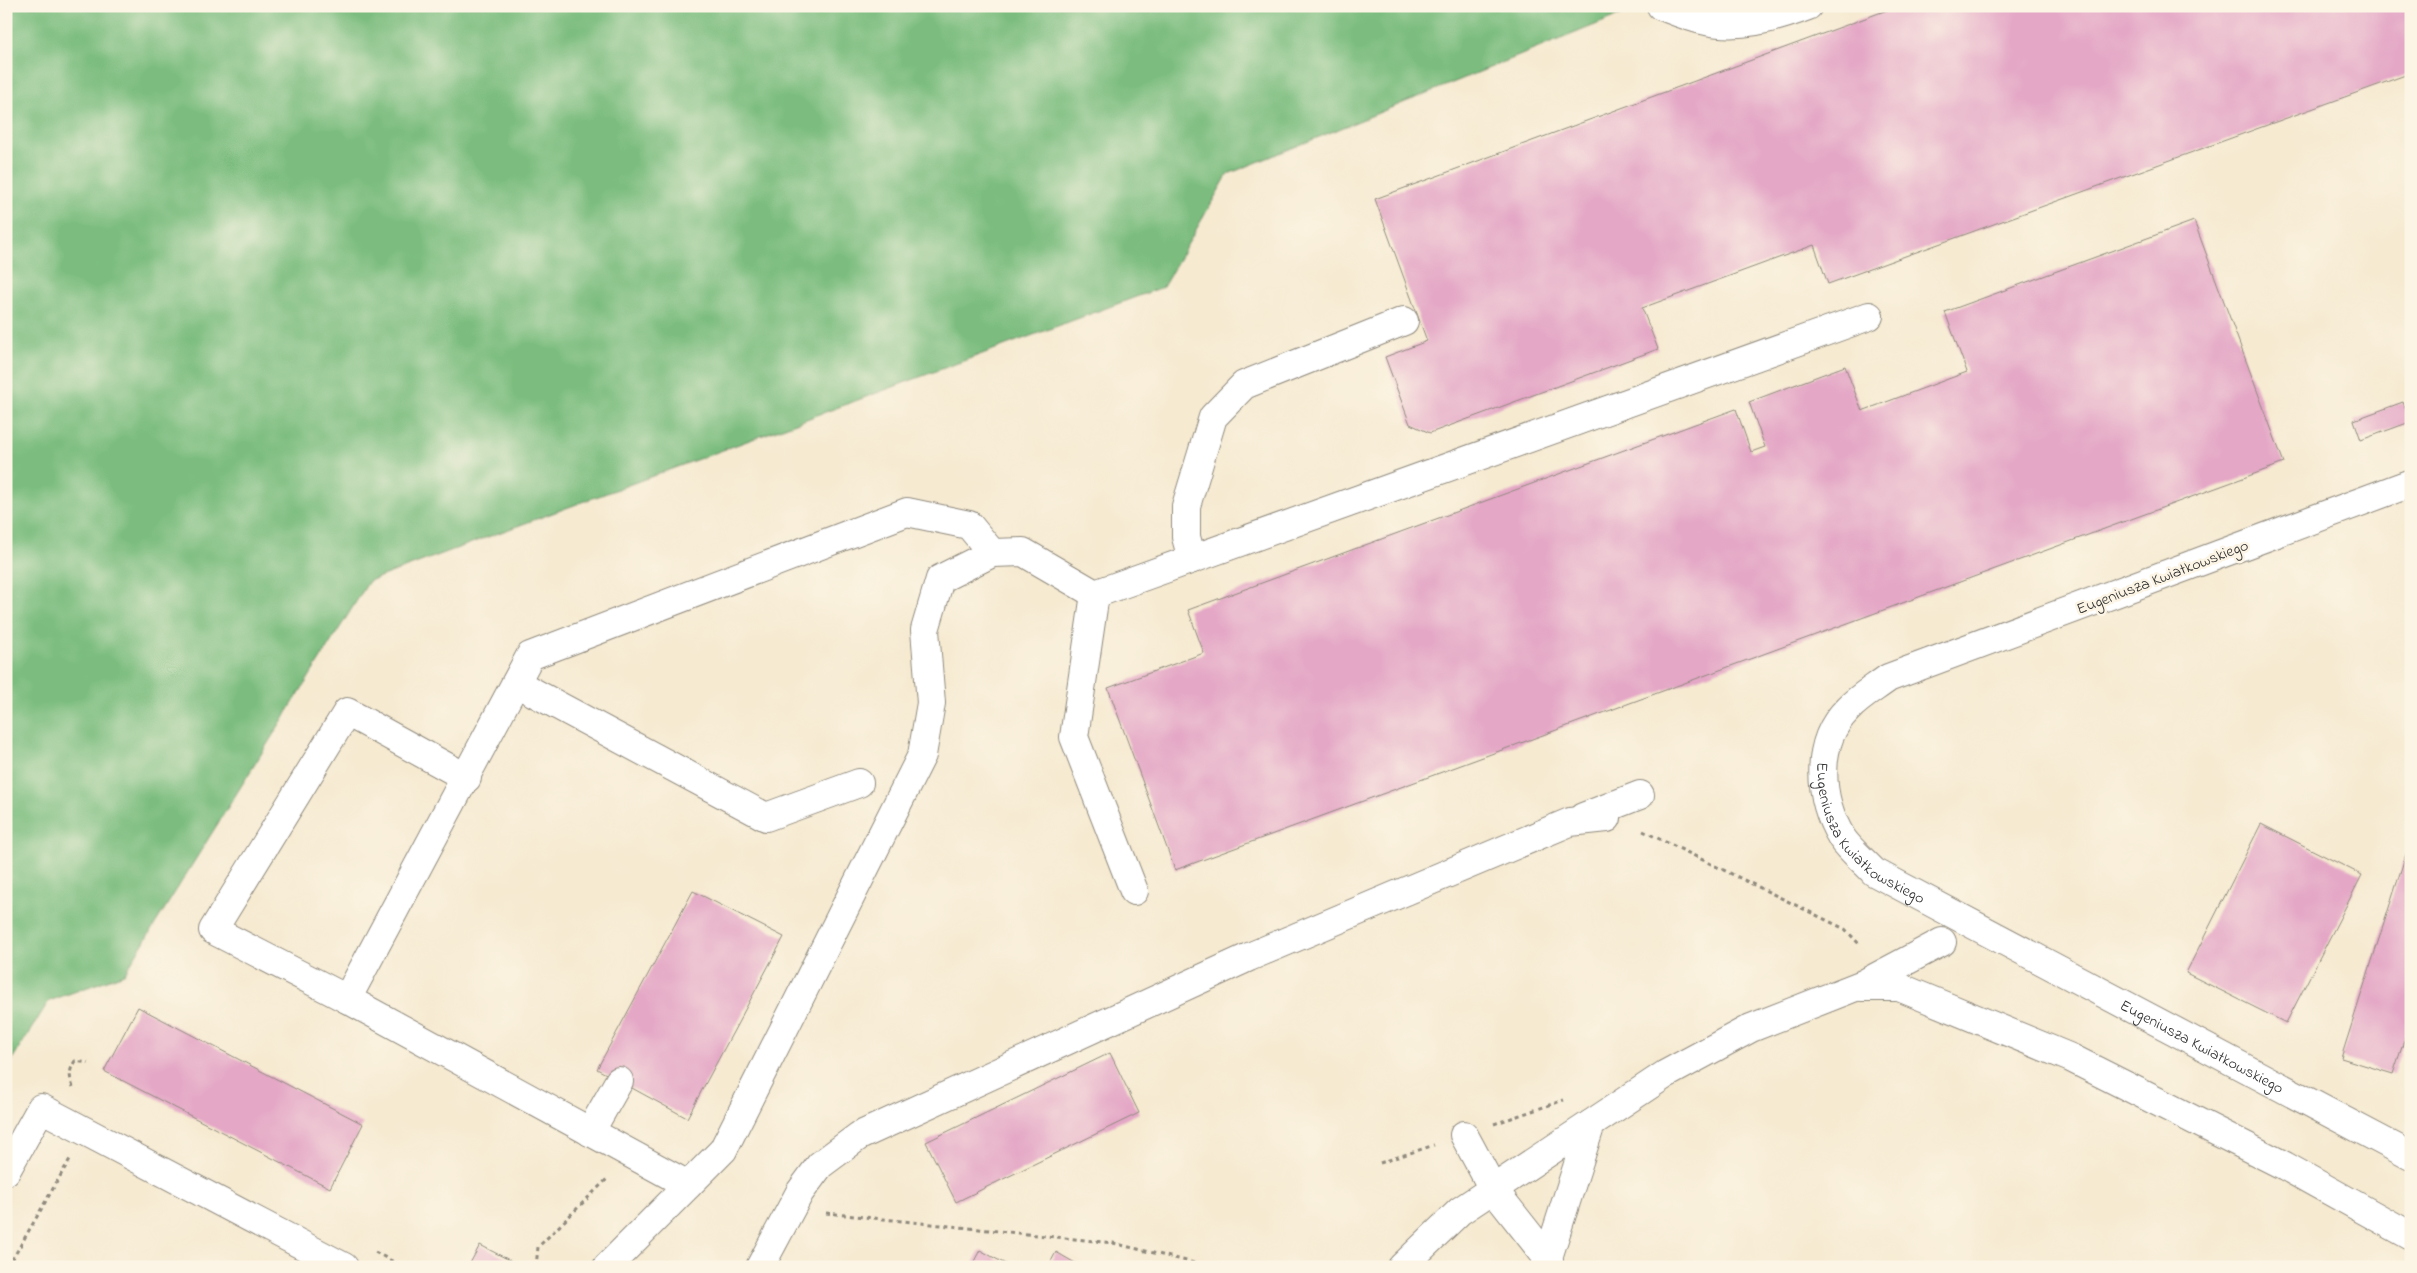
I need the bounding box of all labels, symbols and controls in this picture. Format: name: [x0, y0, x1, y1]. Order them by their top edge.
street label: Eugeniusza Kwiatkowskiego: [2073, 534, 2252, 622]
street label: Eugeniusza Kwiatkowskiego: [1809, 762, 1929, 911]
street label: Eugeniusza Kwiatkowskiego: [2115, 994, 2288, 1101]

